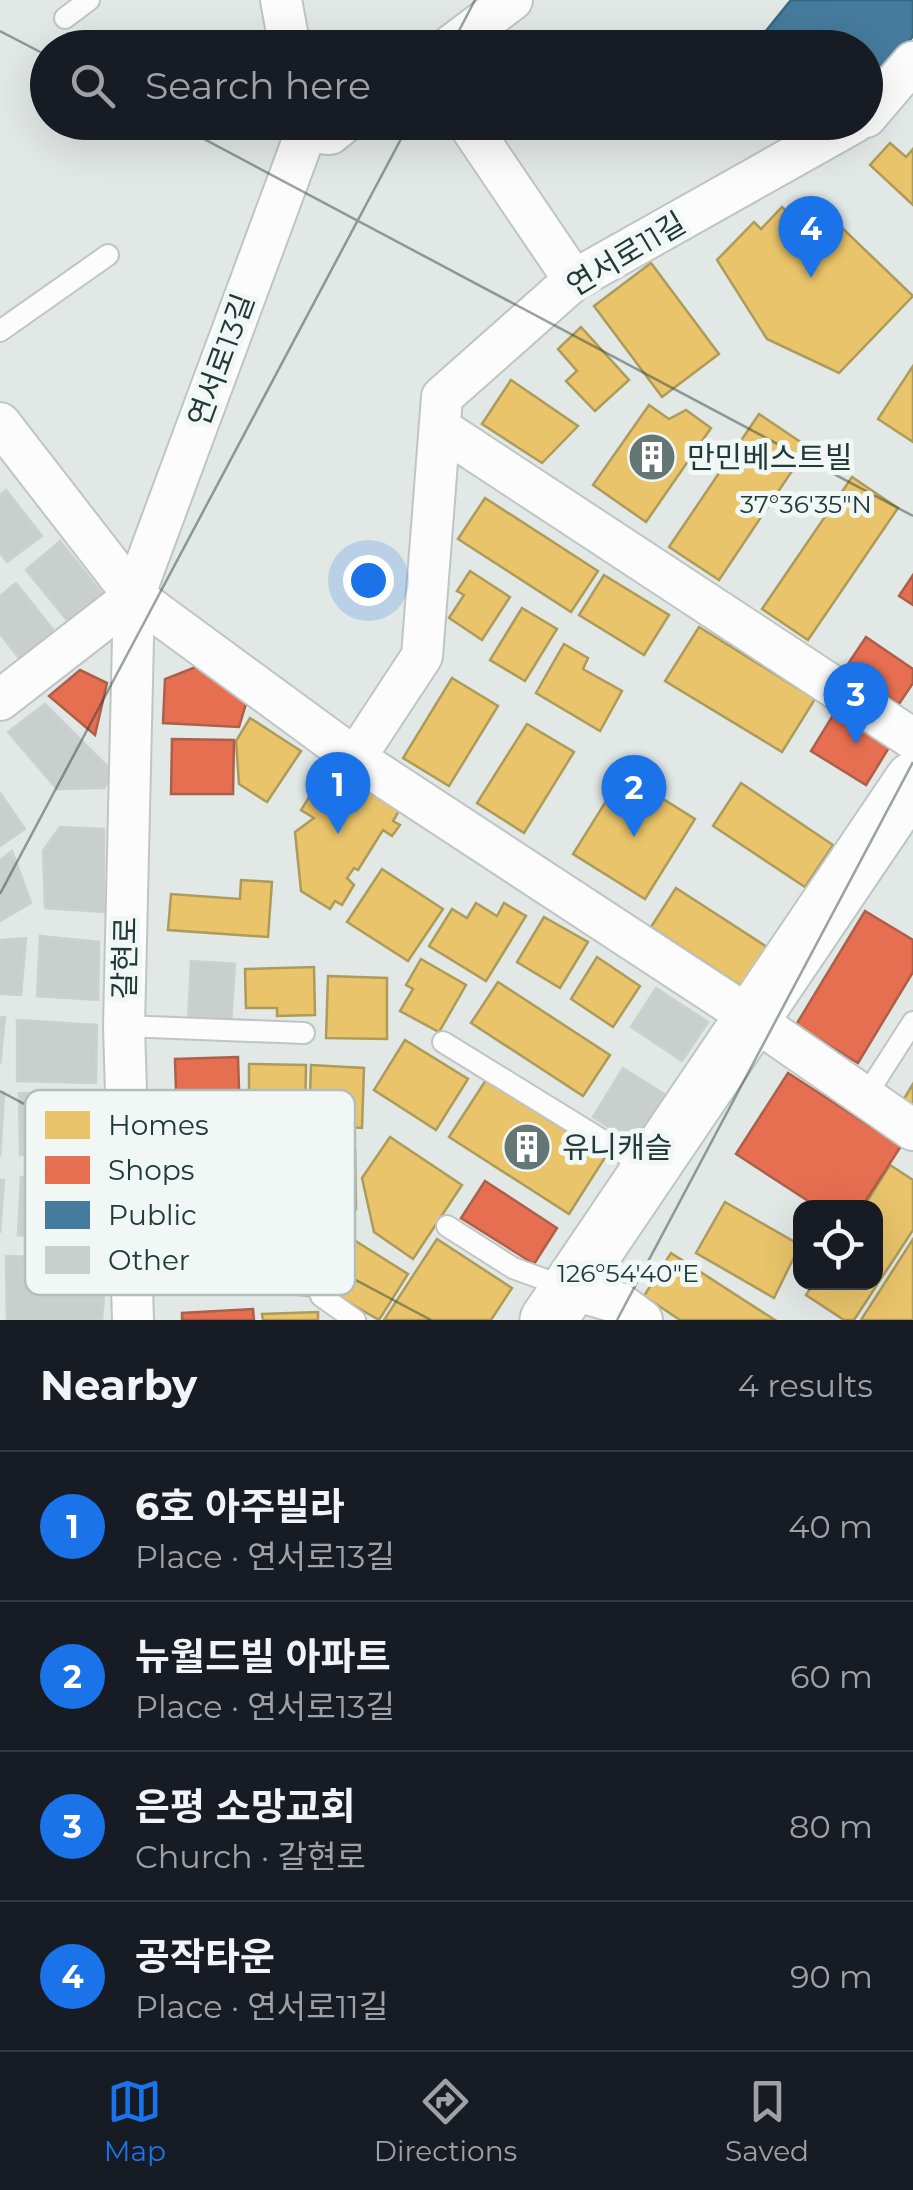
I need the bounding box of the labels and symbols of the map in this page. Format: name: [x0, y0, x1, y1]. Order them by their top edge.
pin: 4: [778, 196, 844, 278]
street label: 연서로11길: [560, 204, 692, 304]
street label: 연서로13길: [180, 289, 262, 431]
building icon: 만민베스트빌: [626, 431, 678, 483]
place label: 만민베스트빌: [687, 439, 853, 476]
text: 37°36'35"N: [740, 489, 872, 519]
your location: [343, 555, 394, 606]
pin: 3: [824, 662, 888, 744]
pin: 1: [306, 752, 370, 834]
pin: 2: [602, 754, 666, 837]
street label: 갈현로: [106, 916, 144, 1000]
legend: [25, 1090, 355, 1295]
text: Homes: [108, 1108, 209, 1142]
building icon: 유니캐슬: [501, 1121, 553, 1173]
place label: 유니캐슬: [562, 1129, 672, 1166]
text: Shops: [108, 1153, 194, 1187]
text: Public: [108, 1198, 197, 1232]
text: Other: [108, 1243, 190, 1277]
text: 126°54'40"E: [557, 1258, 699, 1288]

